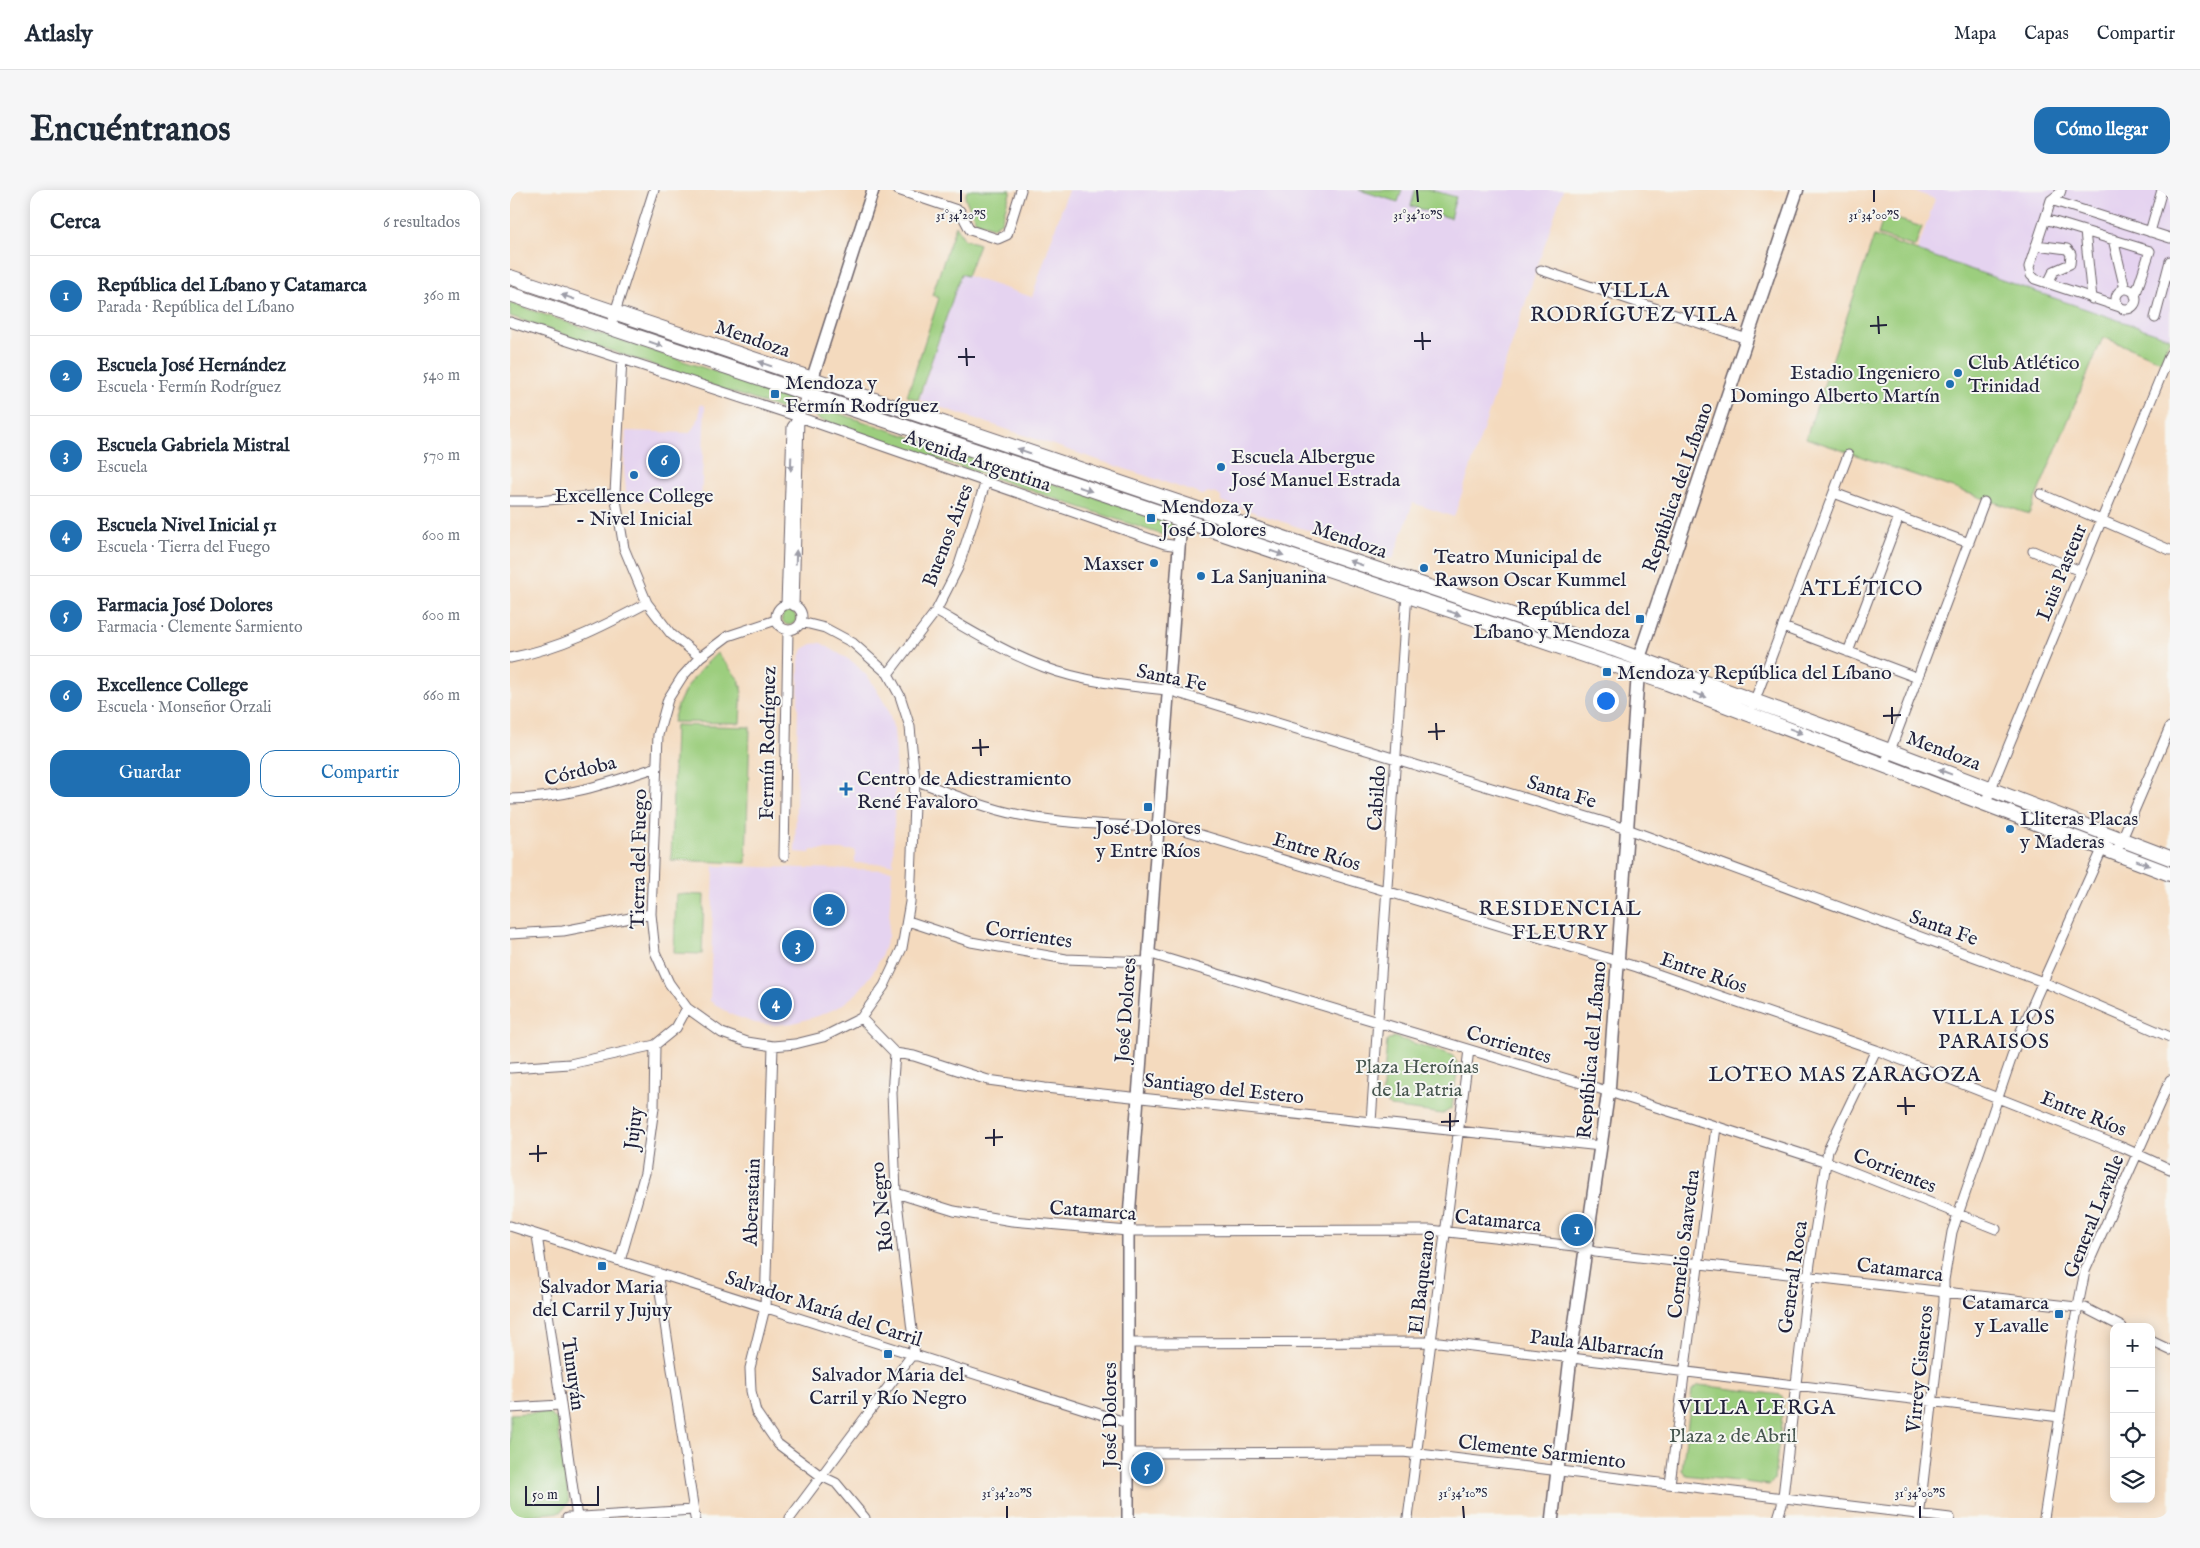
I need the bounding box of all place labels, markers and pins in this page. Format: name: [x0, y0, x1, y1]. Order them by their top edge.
place label: Club Atlético Trinidad: [1968, 351, 2080, 399]
place label: Estadio Ingeniero Domingo Alberto Martín: [1730, 361, 1940, 409]
marker: Club Atlético Trinidad: [1952, 367, 1964, 379]
place label: Mendoza y Fermín Rodríguez: [785, 371, 939, 419]
marker: Estadio Ingeniero Domingo Alberto Martín: [1944, 378, 1956, 390]
marker: Mendoza y Fermín Rodríguez: [769, 388, 781, 400]
pin: 6: [648, 442, 680, 480]
place label: Escuela Albergue José Manuel Estrada: [1229, 445, 1401, 493]
marker: Escuela Albergue José Manuel Estrada: [1215, 461, 1227, 473]
marker: Excellence College - Nivel Inicial: [628, 469, 640, 481]
place label: Excellence College - Nivel Inicial: [554, 484, 714, 532]
place label: Mendoza y José Dolores: [1159, 495, 1266, 543]
marker: Mendoza y José Dolores: [1145, 512, 1157, 524]
place label: Teatro Municipal de Rawson Oscar Kummel: [1434, 545, 1627, 593]
place label: Maxser: [1083, 552, 1145, 577]
marker: Maxser: [1148, 557, 1160, 569]
marker: Teatro Municipal de Rawson Oscar Kummel: [1418, 562, 1430, 574]
place label: La Sanjuanina: [1211, 565, 1327, 590]
marker: La Sanjuanina: [1195, 570, 1207, 582]
place label: República del Líbano y Mendoza: [1473, 597, 1631, 645]
marker: República del Líbano y Mendoza: [1634, 613, 1646, 625]
place label: Mendoza y República del Líbano: [1617, 661, 1892, 686]
marker: Mendoza y República del Líbano: [1601, 666, 1613, 678]
place label: Centro de Adiestramiento René Favaloro: [857, 767, 1071, 815]
marker: Centro de Adiestramiento René Favaloro: [839, 782, 853, 796]
marker: José Dolores y Entre Ríos: [1142, 801, 1154, 813]
place label: Lliteras Placas y Maderas: [2019, 807, 2138, 855]
place label: José Dolores y Entre Ríos: [1093, 816, 1201, 864]
marker: Lliteras Placas y Maderas: [2004, 823, 2016, 835]
pin: 2: [813, 891, 845, 929]
pin: 3: [782, 927, 814, 965]
pin: 4: [760, 985, 792, 1023]
pin: 1: [1561, 1211, 1593, 1249]
marker: Salvador Maria del Carril y Jujuy: [596, 1260, 608, 1272]
place label: Salvador Maria del Carril y Jujuy: [532, 1275, 672, 1323]
place label: Catamarca y Lavalle: [1962, 1291, 2049, 1339]
marker: Catamarca y Lavalle: [2053, 1308, 2065, 1320]
marker: Salvador Maria del Carril y Río Negro: [882, 1348, 894, 1360]
place label: Salvador Maria del Carril y Río Negro: [809, 1363, 967, 1411]
pin: 5: [1131, 1449, 1163, 1487]

